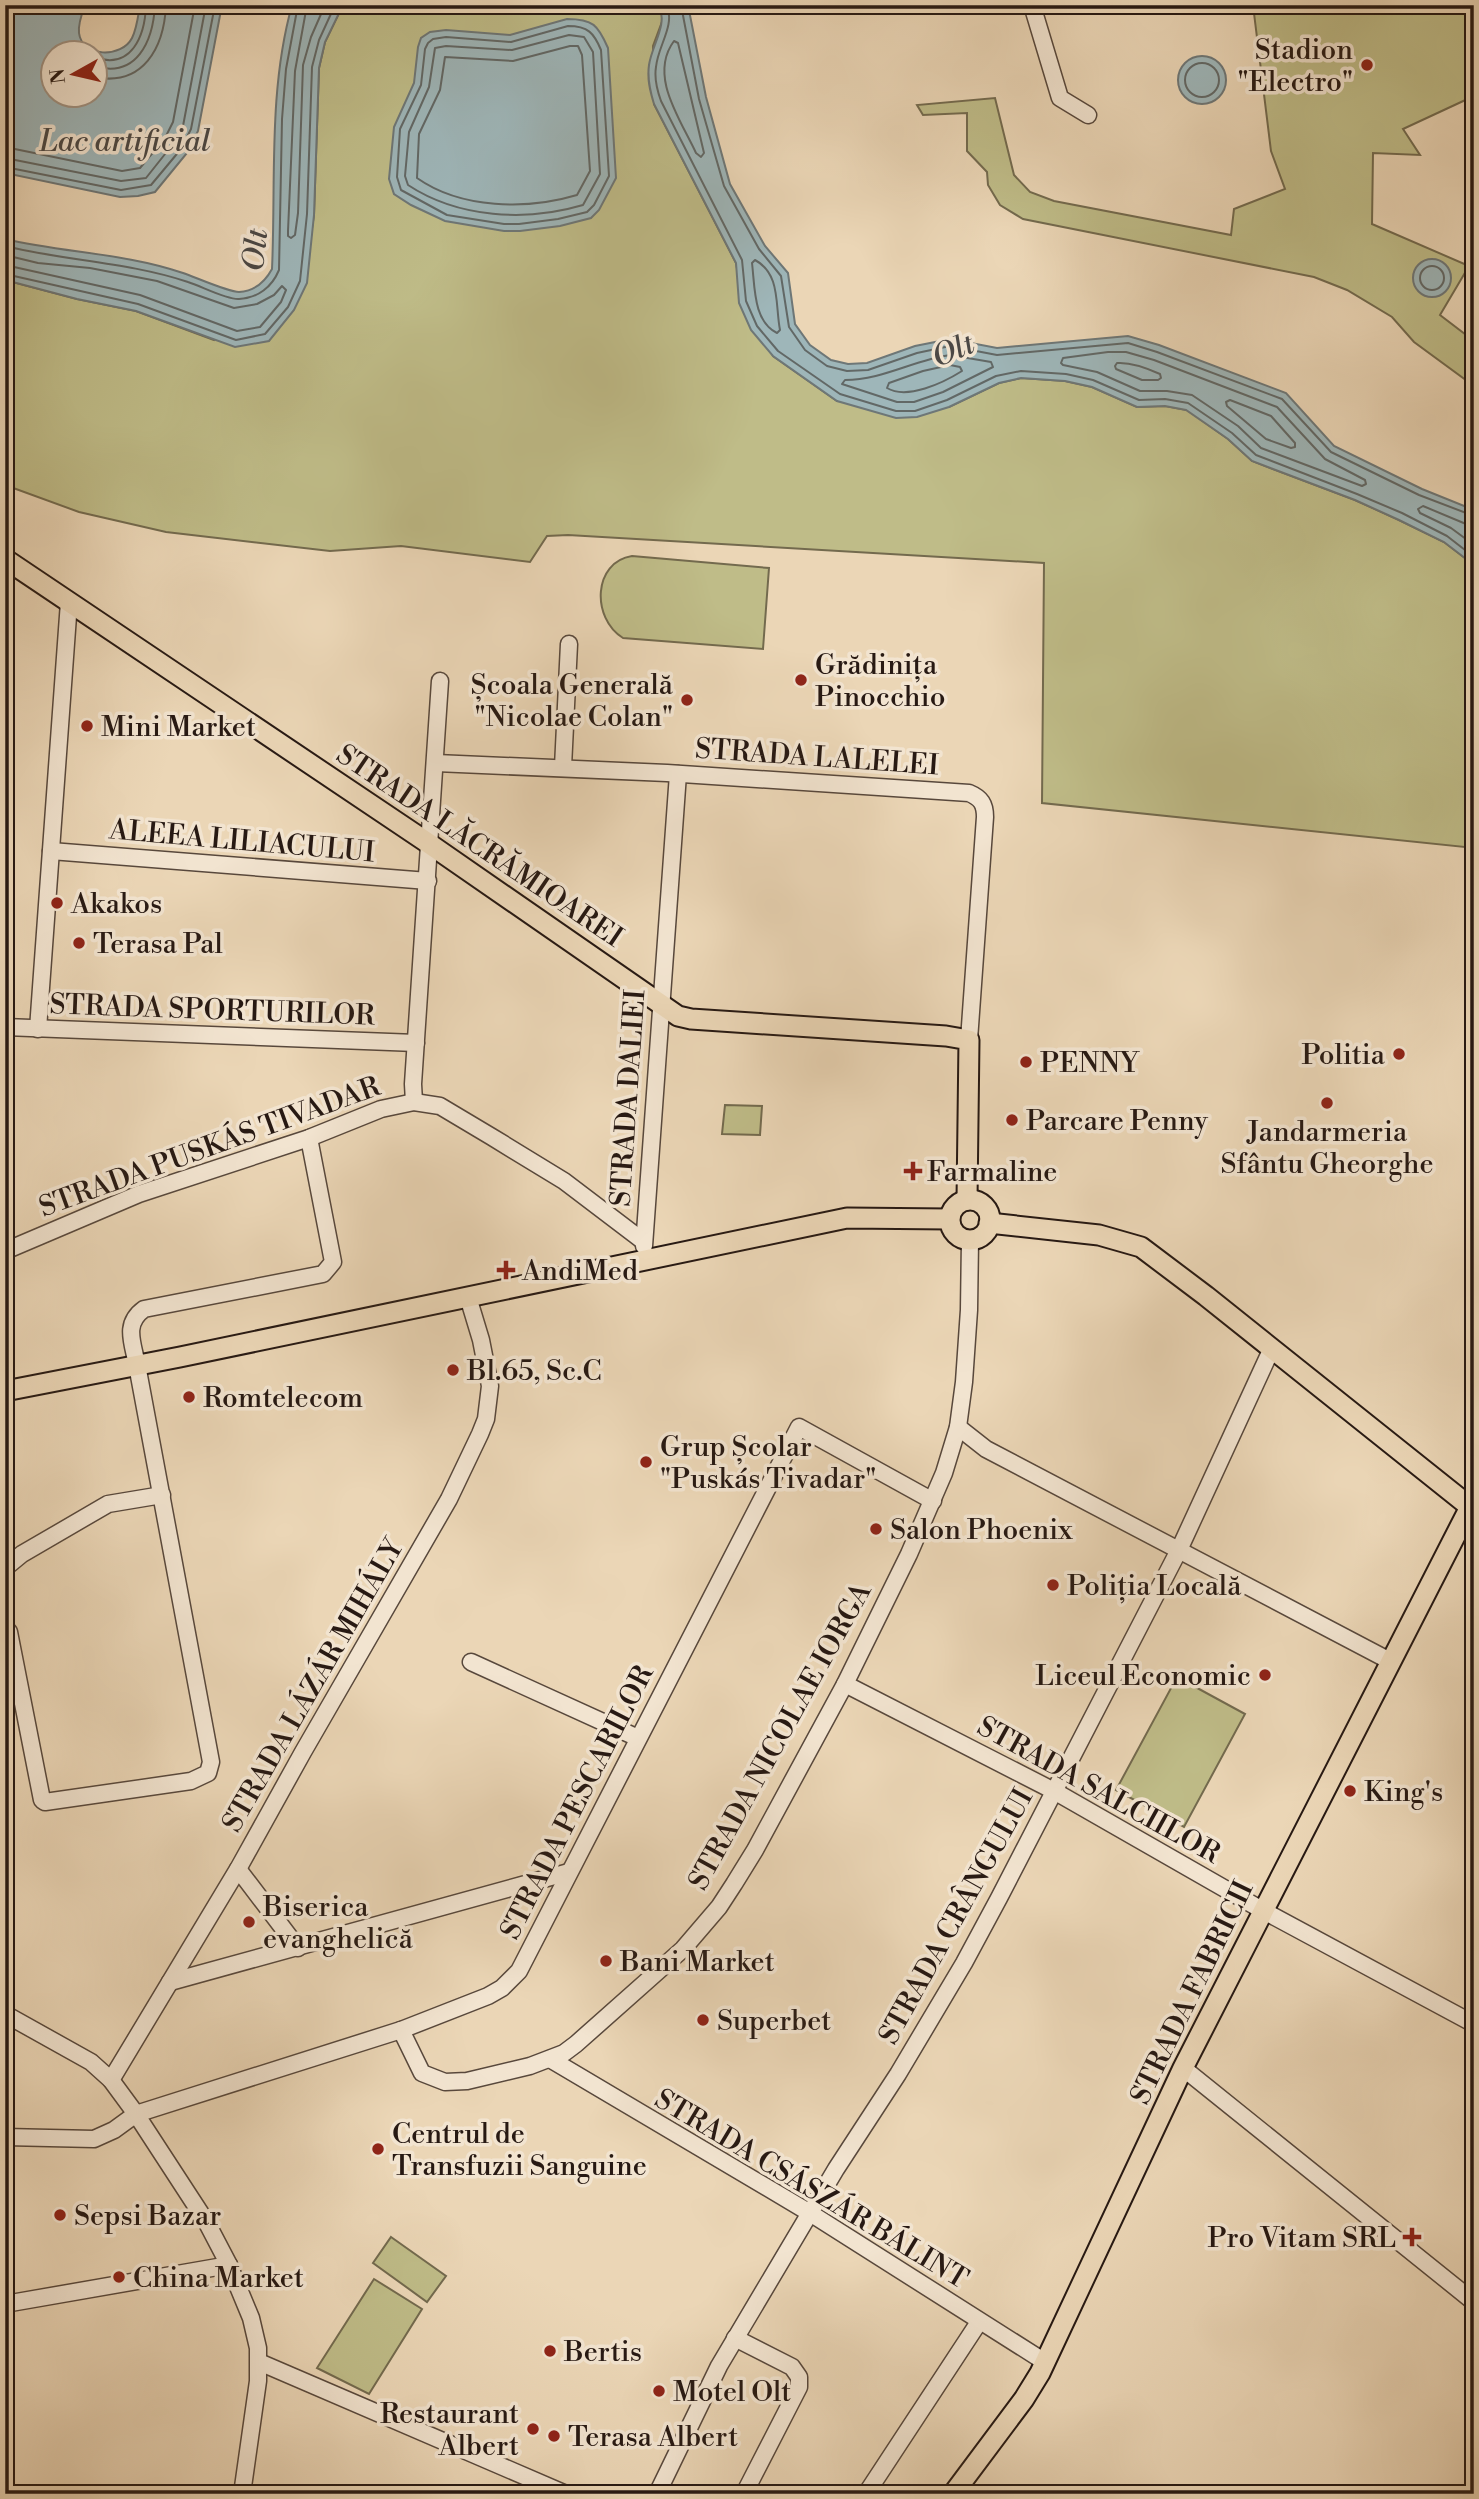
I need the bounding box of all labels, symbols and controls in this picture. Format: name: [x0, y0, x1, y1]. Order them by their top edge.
place label: Stadion "Electro": [1238, 33, 1353, 100]
north arrow: [38, 38, 108, 108]
marker: Stadion "Electro": [1359, 57, 1375, 73]
text: N: [45, 67, 71, 85]
water label: Lac artificial: [39, 123, 211, 161]
water label: Olt: [235, 226, 277, 273]
water label: Olt: [926, 325, 981, 377]
place label: Grădinița Pinocchio: [815, 648, 946, 715]
place label: Școala Generală "Nicolae Colan": [470, 668, 674, 735]
marker: Grădinița Pinocchio: [793, 672, 809, 688]
marker: Școala Generală "Nicolae Colan": [679, 692, 695, 708]
place label: Mini Market: [101, 710, 256, 745]
marker: Mini Market: [79, 718, 95, 734]
street label: STRADA LALELEI: [694, 732, 940, 783]
street label: STRADA LĂCRĂMIOAREI: [329, 736, 630, 955]
street label: ALEEA LILIACULUI: [107, 812, 376, 871]
place label: Akakos: [70, 887, 162, 922]
marker: Akakos: [49, 895, 65, 911]
place label: Terasa Pal: [93, 927, 223, 962]
marker: Terasa Pal: [71, 935, 87, 951]
street label: STRADA SPORTURILOR: [49, 987, 376, 1034]
street label: STRADA DALIEI: [603, 988, 654, 1208]
place label: Politia: [1302, 1038, 1386, 1073]
place label: PENNY: [1040, 1046, 1140, 1081]
marker: Politia: [1391, 1046, 1407, 1062]
marker: PENNY: [1018, 1054, 1034, 1070]
street label: STRADA PUSKÁS TIVADAR: [34, 1067, 385, 1225]
marker: Jandarmeria Sfântu Gheorghe: [1319, 1095, 1335, 1111]
place label: Parcare Penny: [1026, 1104, 1208, 1139]
marker: Parcare Penny: [1004, 1112, 1020, 1128]
place label: Jandarmeria Sfântu Gheorghe: [1220, 1115, 1434, 1182]
place label: Farmaline: [927, 1155, 1058, 1190]
marker: Farmaline: [905, 1163, 921, 1179]
place label: AndiMed: [521, 1254, 638, 1289]
marker: AndiMed: [496, 1260, 516, 1280]
place label: Bl.65, Sc.C: [466, 1354, 602, 1389]
marker: Bl.65, Sc.C: [445, 1362, 461, 1378]
place label: Romtelecom: [203, 1381, 363, 1416]
marker: Romtelecom: [181, 1389, 197, 1405]
place label: Grup Școlar "Puskás Tivadar": [660, 1430, 876, 1497]
marker: Grup Școlar "Puskás Tivadar": [638, 1454, 654, 1470]
place label: Salon Phoenix: [890, 1513, 1073, 1548]
marker: Salon Phoenix: [868, 1521, 884, 1537]
street label: STRADA LÁZÁR MIHÁLY: [213, 1531, 412, 1839]
place label: Poliția Locală: [1067, 1569, 1242, 1604]
street label: STRADA NICOLAE IORGA: [681, 1576, 880, 1896]
marker: Poliția Locală: [1045, 1577, 1061, 1593]
street label: STRADA PESCARILOR: [493, 1659, 662, 1945]
place label: Liceul Economic: [1035, 1659, 1251, 1694]
marker: Liceul Economic: [1257, 1667, 1273, 1683]
street label: STRADA SALCIILOR: [971, 1709, 1226, 1872]
place label: King's: [1364, 1775, 1443, 1810]
street label: STRADA CRÂNGULUI: [870, 1782, 1041, 2051]
marker: King's: [1342, 1783, 1358, 1799]
street label: STRADA FABRICII: [1123, 1875, 1262, 2110]
place label: Biserica evanghelică: [262, 1890, 414, 1957]
marker: Biserica evanghelică: [241, 1914, 257, 1930]
place label: Bani Market: [619, 1945, 775, 1980]
marker: Bani Market: [598, 1953, 614, 1969]
place label: Superbet: [717, 2004, 831, 2039]
marker: Superbet: [695, 2012, 711, 2028]
street label: STRADA CSÁSZÁR BÁLINT: [648, 2080, 975, 2297]
place label: Centrul de Transfuzii Sanguine: [392, 2117, 647, 2184]
marker: Centrul de Transfuzii Sanguine: [370, 2141, 386, 2157]
place label: Sepsi Bazar: [74, 2199, 221, 2234]
marker: Sepsi Bazar: [52, 2207, 68, 2223]
place label: Pro Vitam SRL: [1207, 2221, 1396, 2256]
marker: Pro Vitam SRL: [1402, 2227, 1422, 2247]
place label: China Market: [133, 2261, 304, 2296]
marker: China Market: [111, 2269, 127, 2285]
place label: Bertis: [563, 2335, 642, 2370]
marker: Bertis: [542, 2343, 558, 2359]
place label: Motel Olt: [673, 2375, 791, 2410]
marker: Motel Olt: [651, 2383, 667, 2399]
place label: Restaurant Albert: [380, 2397, 519, 2464]
place label: Terasa Albert: [568, 2420, 738, 2455]
marker: Restaurant Albert: [525, 2421, 541, 2437]
marker: Terasa Albert: [546, 2428, 562, 2444]

